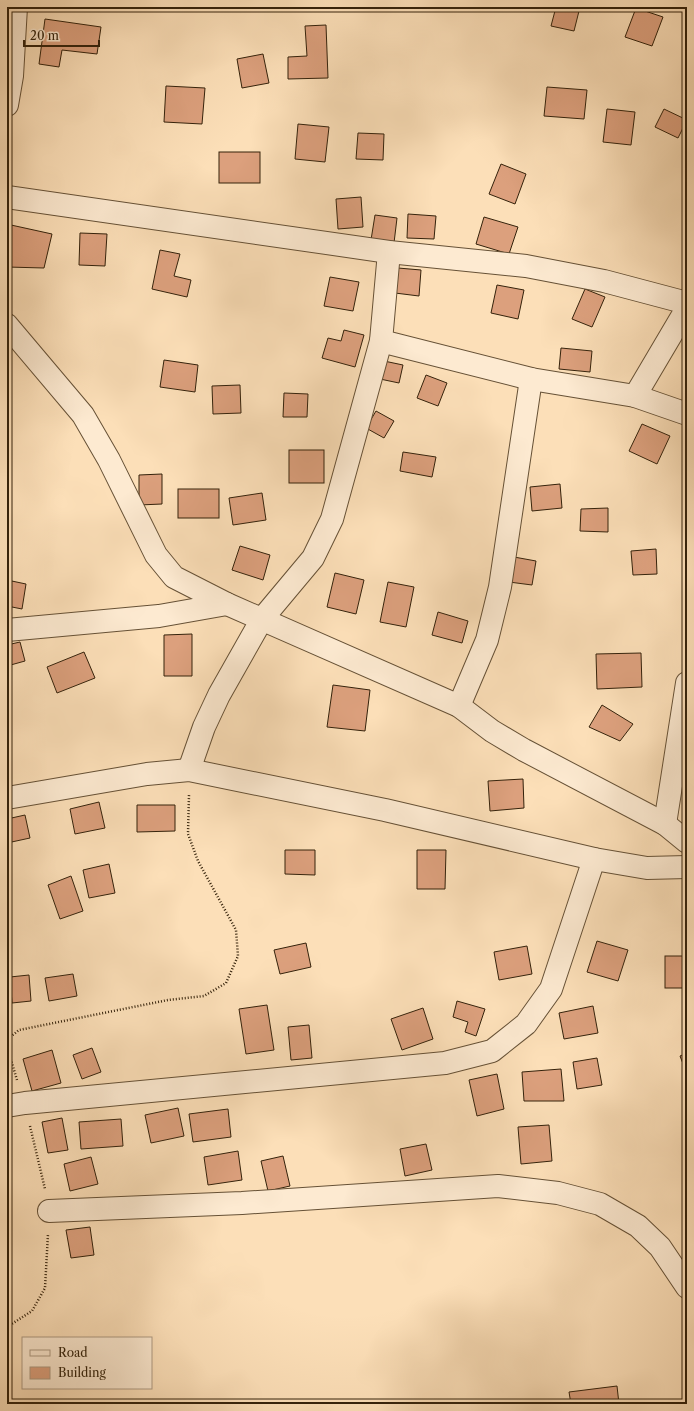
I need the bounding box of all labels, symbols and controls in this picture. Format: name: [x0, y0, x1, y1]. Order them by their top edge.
scale bar: [24, 22, 99, 48]
text: 20 m: [30, 28, 59, 43]
legend: [22, 1337, 152, 1389]
text: Road: [58, 1345, 88, 1360]
text: Building: [58, 1365, 106, 1380]

